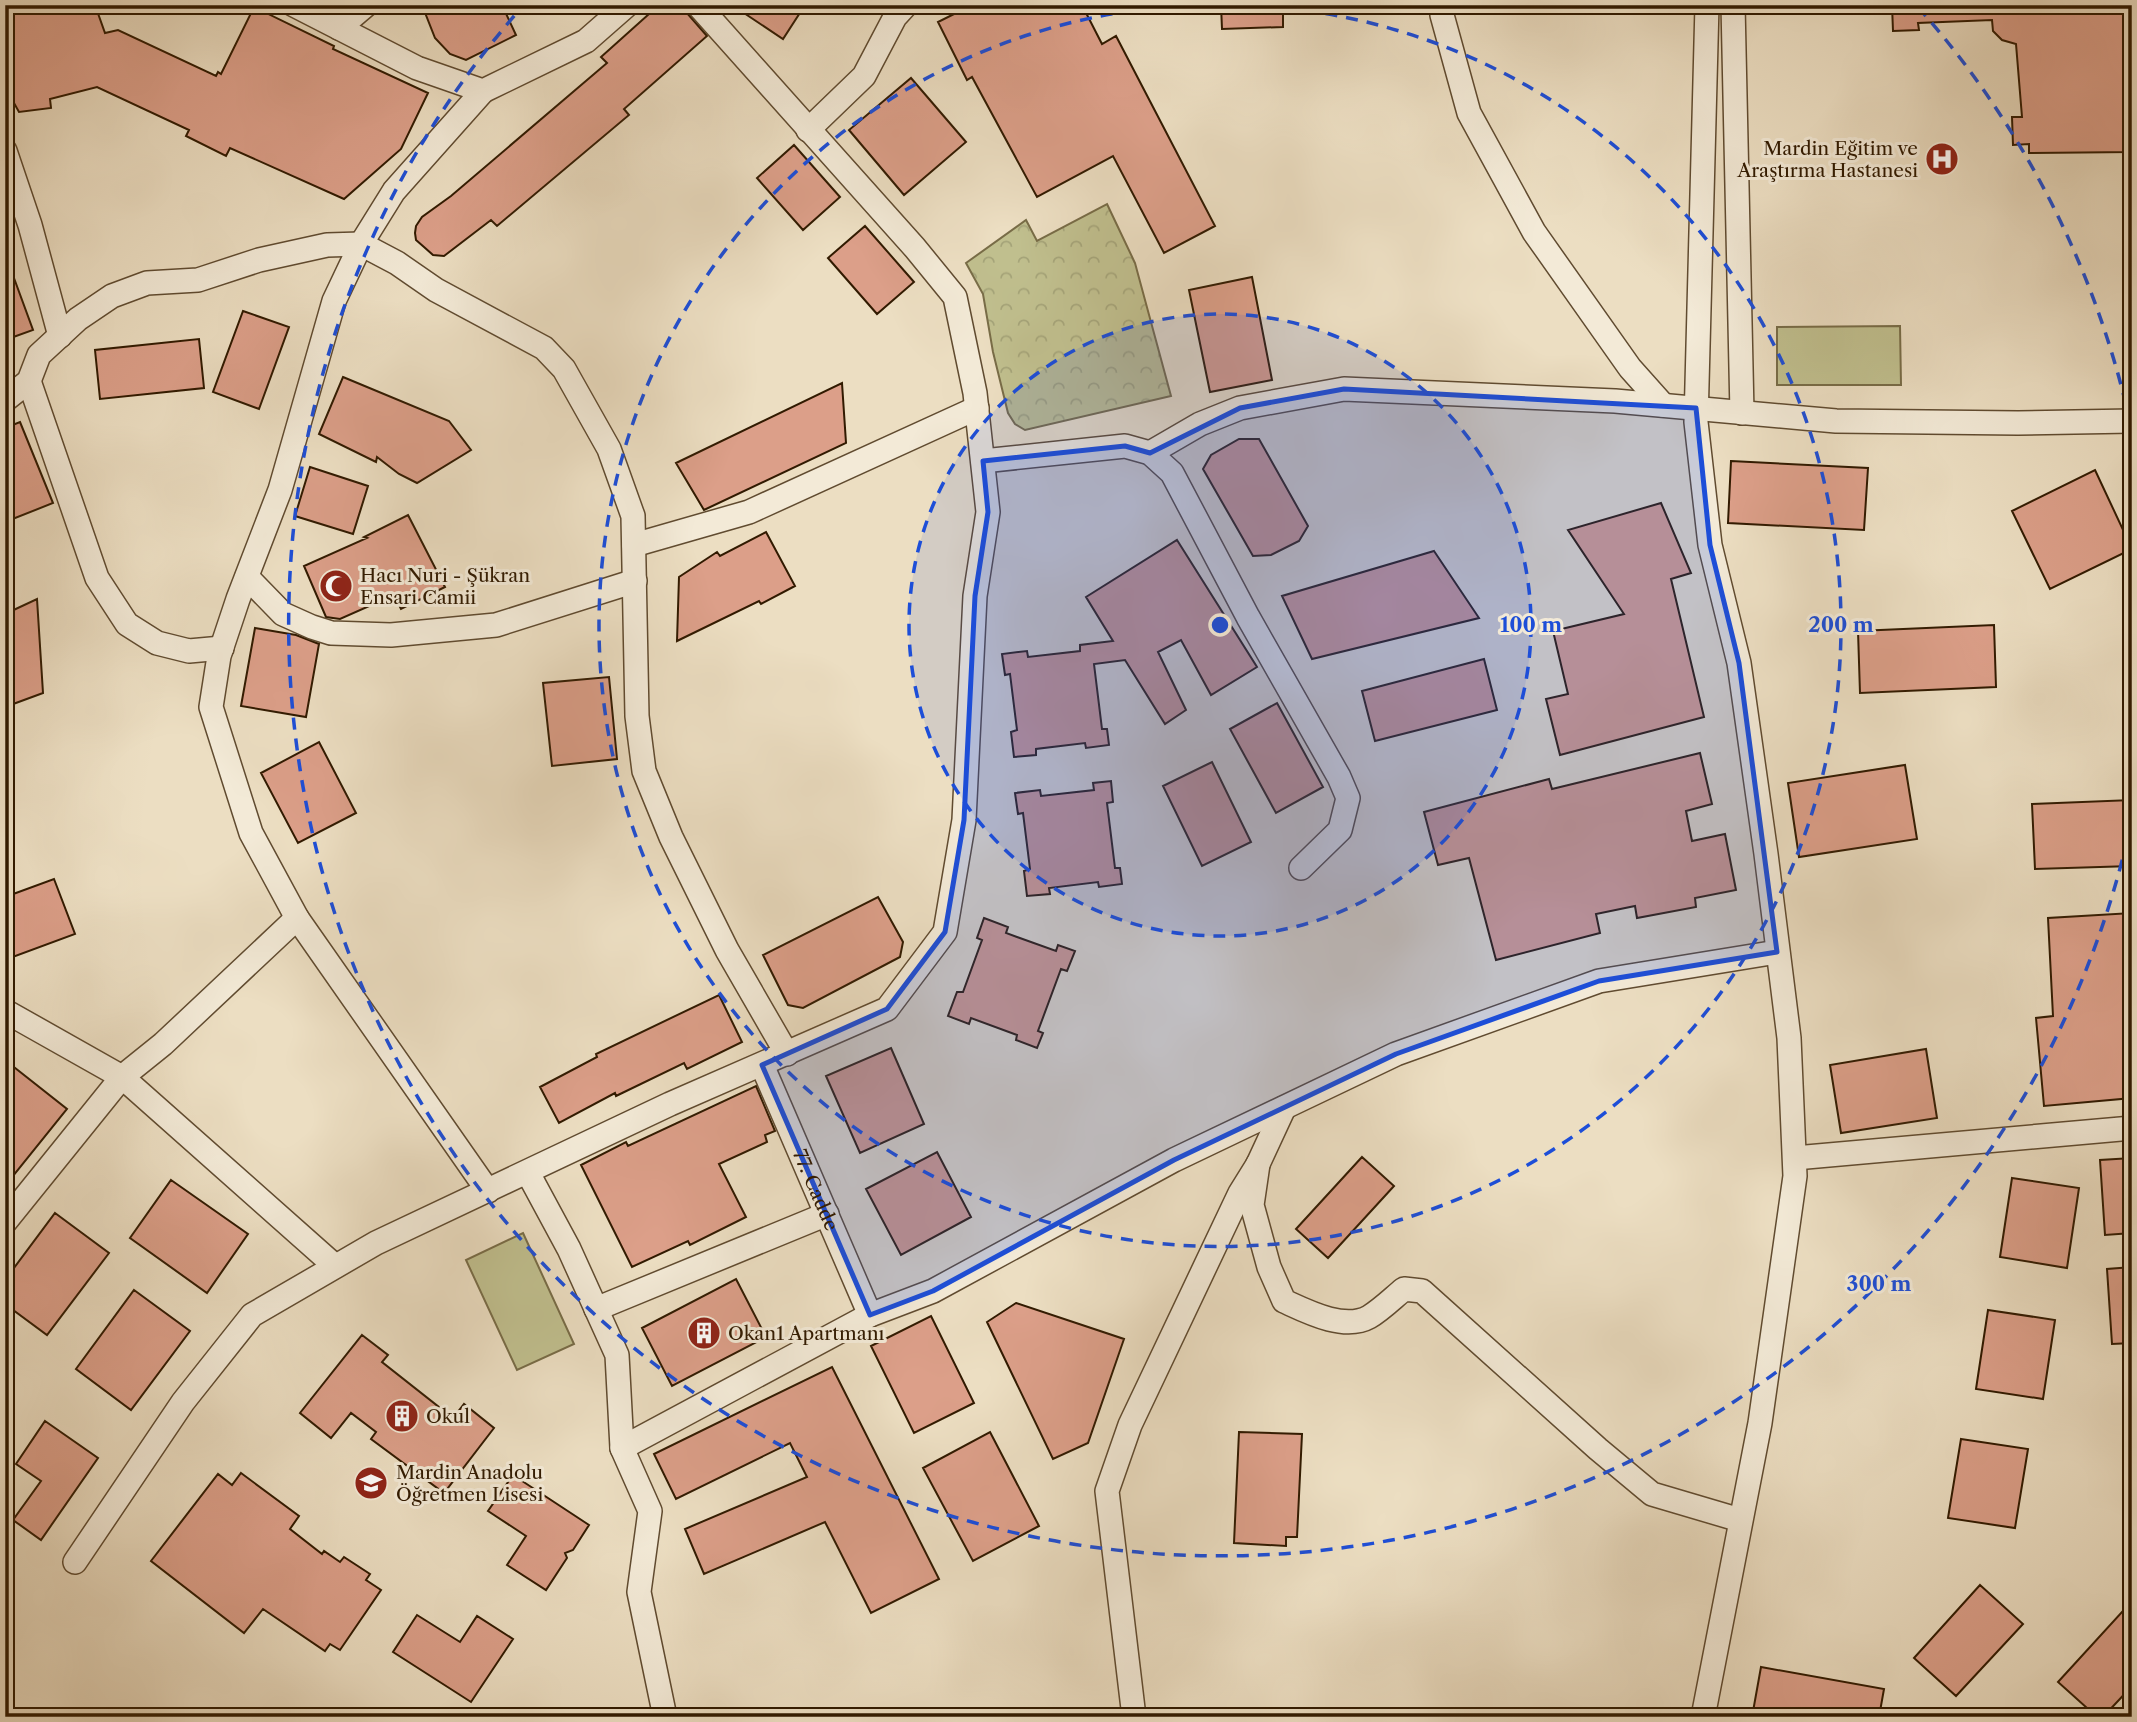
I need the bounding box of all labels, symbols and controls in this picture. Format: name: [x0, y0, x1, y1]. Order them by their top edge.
place label: Mardin Eğitim ve Araştırma Hastanesi: [1736, 137, 1918, 182]
hospital icon: Mardin Eğitim ve Araştırma Hastanesi: [1923, 140, 1961, 178]
place label: Hacı Nuri - Şükran Ensari Camii: [360, 564, 530, 609]
mosque icon: Hacı Nuri - Şükran Ensari Camii: [317, 567, 355, 605]
text: 100 m: [1500, 612, 1562, 637]
text: 200 m: [1808, 612, 1874, 637]
centre of rings: [1208, 613, 1232, 637]
street label: 77. Cadde: [788, 1146, 844, 1234]
text: 300 m: [1847, 1271, 1911, 1296]
building icon: Okan1 Apartmanı: [685, 1314, 723, 1352]
place label: Okan1 Apartmanı: [728, 1322, 885, 1345]
building icon: Okul: [383, 1397, 421, 1435]
place label: Okul: [426, 1405, 470, 1428]
place label: Mardin Anadolu Öğretmen Lisesi: [396, 1461, 543, 1506]
school or university icon: Mardin Anadolu Öğretmen Lisesi: [352, 1464, 390, 1502]

